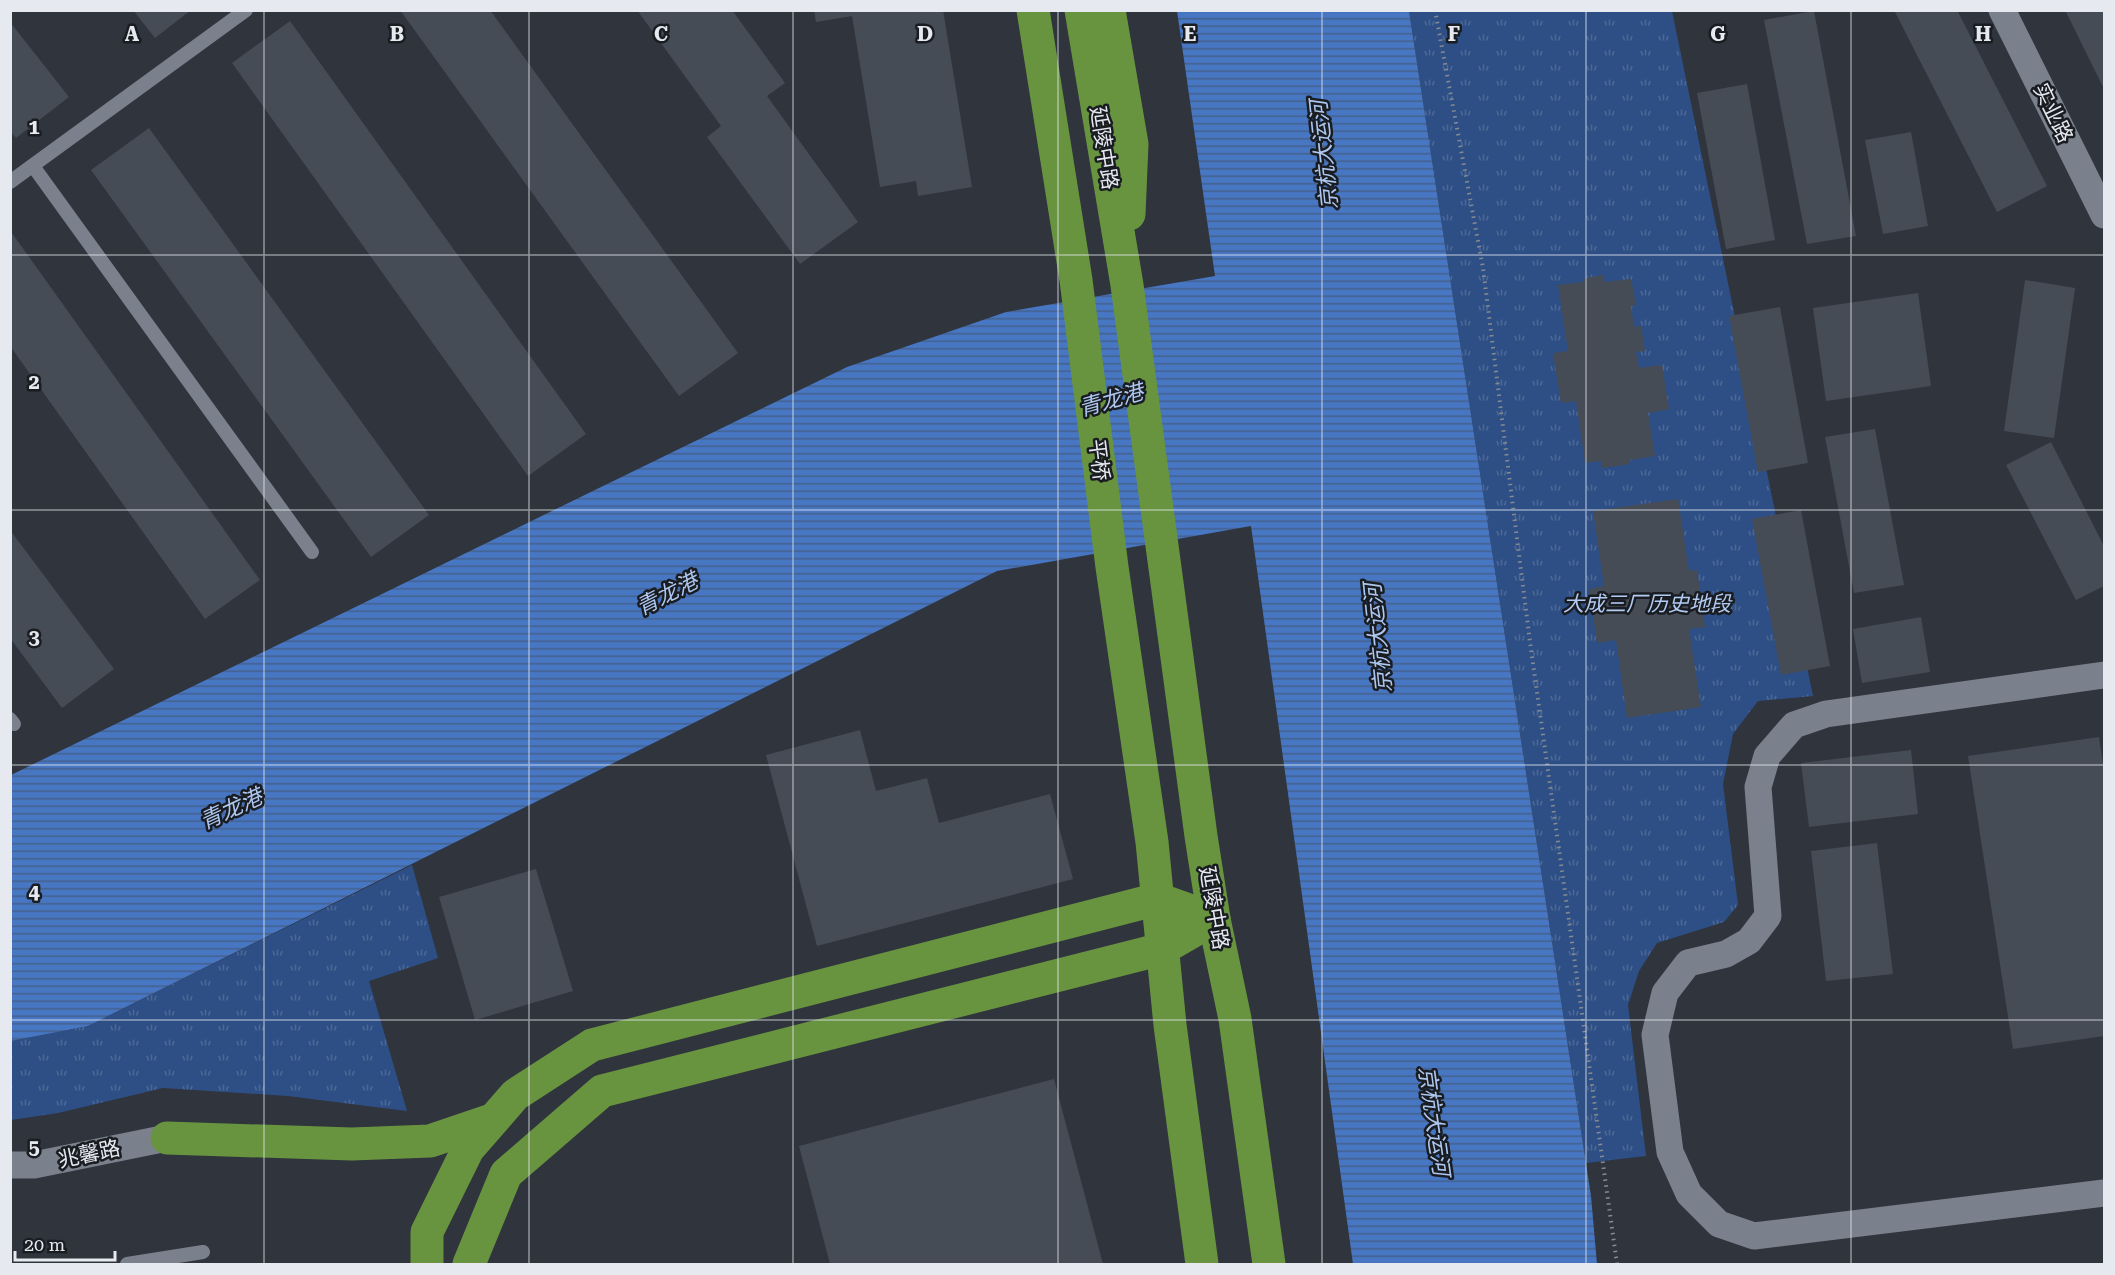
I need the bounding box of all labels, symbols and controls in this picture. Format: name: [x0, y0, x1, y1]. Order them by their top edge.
text: A: [125, 22, 140, 46]
text: B: [390, 22, 404, 46]
text: C: [654, 22, 668, 46]
text: D: [917, 22, 933, 46]
text: E: [1184, 22, 1197, 46]
text: F: [1448, 22, 1460, 46]
text: G: [1710, 22, 1726, 46]
text: H: [1975, 22, 1991, 46]
street label: 实业路: [2028, 79, 2078, 147]
water label: 京杭大运河: [1305, 95, 1342, 211]
street label: 延陵中路: [1086, 105, 1122, 191]
text: 1: [28, 115, 40, 139]
text: 2: [28, 370, 40, 394]
water label: 青龙港: [1076, 378, 1149, 421]
street label: 平桥: [1085, 438, 1113, 482]
water label: 青龙港: [632, 567, 705, 620]
water label: 京杭大运河: [1359, 578, 1396, 694]
park label: 大成三厂历史地段: [1563, 592, 1733, 616]
text: 3: [28, 625, 40, 649]
water label: 青龙港: [196, 782, 269, 834]
street label: 延陵中路: [1195, 865, 1233, 951]
text: 4: [28, 880, 40, 904]
water label: 京杭大运河: [1414, 1065, 1455, 1181]
text: 5: [28, 1135, 40, 1159]
street label: 兆馨路: [56, 1136, 122, 1172]
scale bar: [15, 1224, 116, 1262]
text: 20 m: [24, 1234, 65, 1255]

